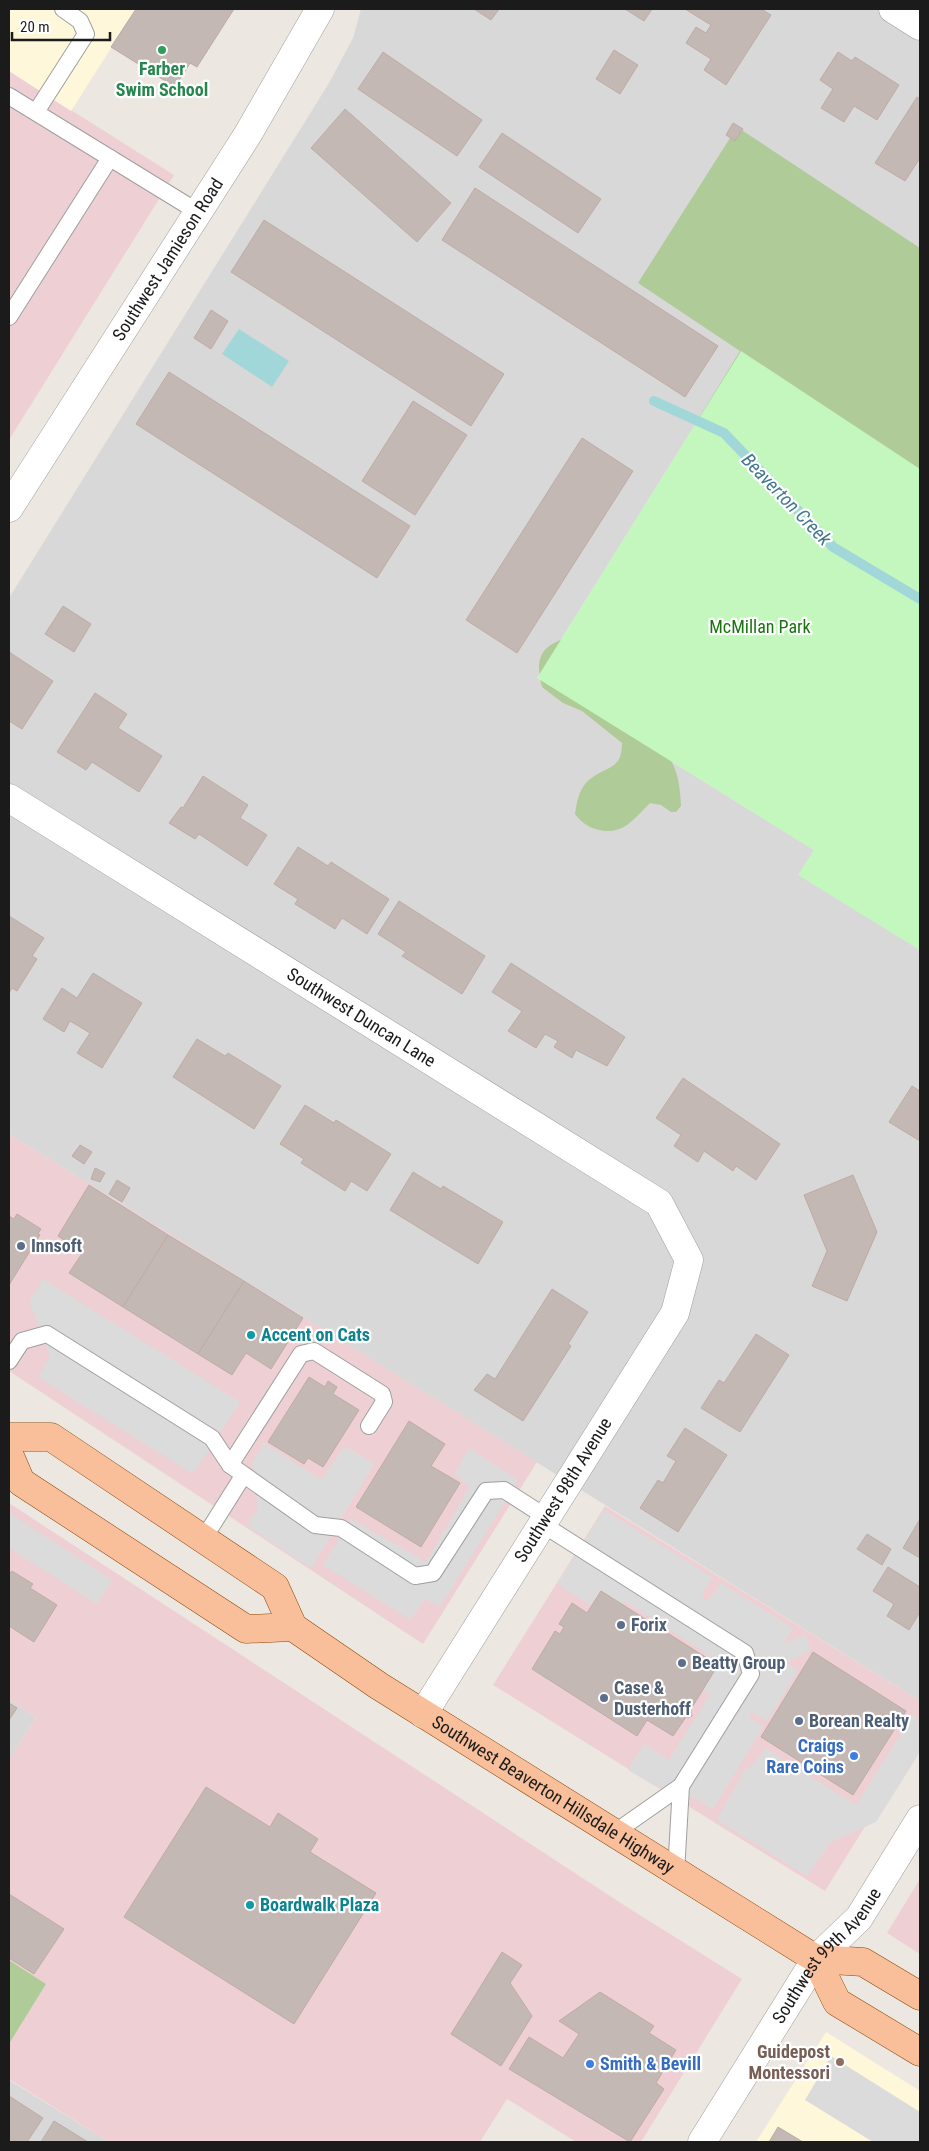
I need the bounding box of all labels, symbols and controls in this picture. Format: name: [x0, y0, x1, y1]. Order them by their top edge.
scale bar: [12, 10, 110, 42]
text: 20 m: [20, 18, 50, 36]
marker: Farber Swim School: [156, 44, 168, 56]
place label: Farber Swim School: [116, 58, 208, 100]
street label: Southwest Jamieson Road: [108, 174, 227, 344]
water label: Beaverton Creek: [737, 449, 837, 551]
park label: McMillan Park: [709, 616, 811, 637]
street label: Southwest Duncan Lane: [283, 963, 440, 1071]
place label: Innsoft: [31, 1235, 83, 1256]
marker: Innsoft: [15, 1240, 27, 1252]
place label: Accent on Cats: [261, 1324, 370, 1345]
marker: Accent on Cats: [245, 1329, 257, 1341]
street label: Southwest 98th Avenue: [510, 1414, 616, 1566]
place label: Forix: [631, 1614, 667, 1635]
marker: Forix: [615, 1619, 627, 1631]
place label: Beatty Group: [692, 1652, 785, 1673]
marker: Beatty Group: [676, 1657, 688, 1669]
place label: Case & Dusterhoff: [614, 1677, 691, 1719]
marker: Case & Dusterhoff: [598, 1692, 610, 1704]
place label: Borean Realty: [809, 1710, 909, 1731]
street label: Southwest Beaverton Hillsdale Highway: [428, 1711, 679, 1878]
marker: Borean Realty: [793, 1715, 805, 1727]
place label: Craigs Rare Coins: [766, 1735, 844, 1777]
marker: Craigs Rare Coins: [848, 1750, 860, 1762]
street label: Southwest 99th Avenue: [768, 1884, 885, 2027]
place label: Boardwalk Plaza: [260, 1894, 379, 1915]
marker: Boardwalk Plaza: [244, 1899, 256, 1911]
place label: Guidepost Montessori: [749, 2041, 830, 2083]
place label: Smith & Bevill: [600, 2053, 701, 2074]
marker: Guidepost Montessori: [834, 2056, 846, 2068]
marker: Smith & Bevill: [584, 2058, 596, 2070]

